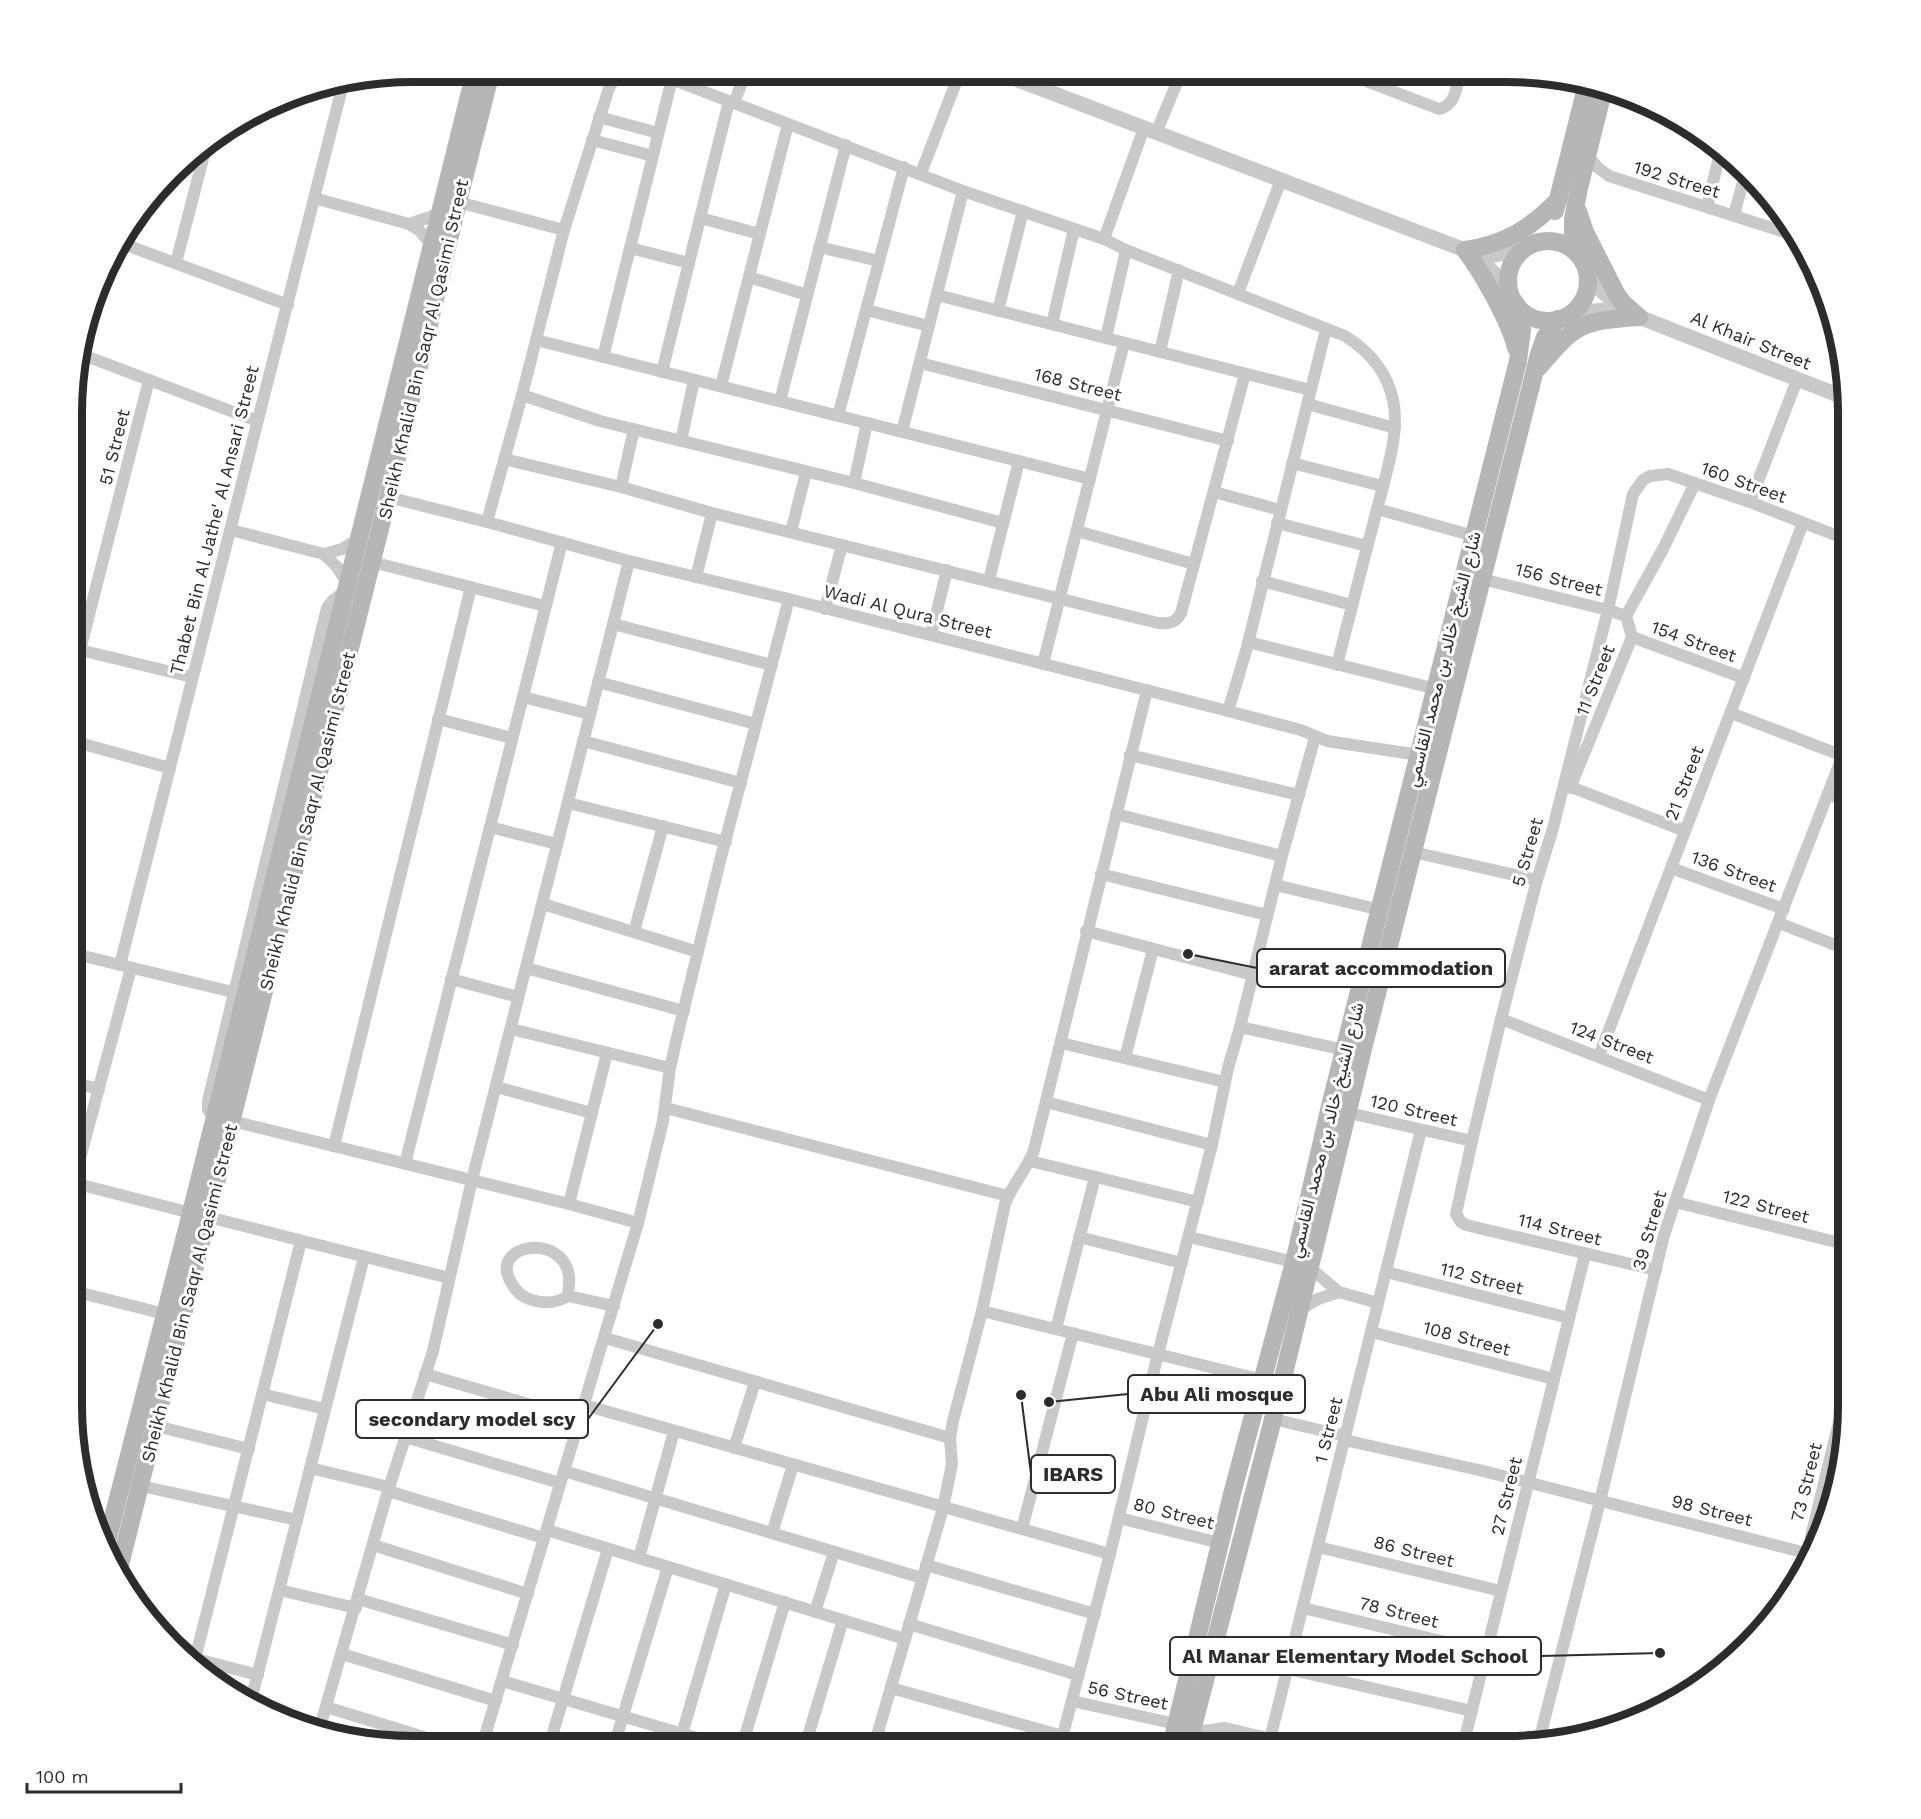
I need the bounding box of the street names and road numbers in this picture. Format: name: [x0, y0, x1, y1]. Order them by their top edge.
street label: 192 Street: [1631, 156, 1723, 202]
street label: Sheikh Khalid Bin Saqr Al Qasimi Street: [374, 177, 473, 521]
street label: Al Khair Street: [1688, 306, 1815, 374]
street label: Thabet Bin Al Jathe' Al Ansari Street: [165, 363, 263, 677]
street label: 168 Street: [1032, 363, 1124, 405]
street label: 51 Street: [94, 406, 134, 487]
street label: 160 Street: [1698, 457, 1790, 507]
street label: شارع الشيخ خالد بن محمد القاسمي: [1401, 529, 1490, 790]
street label: 156 Street: [1513, 558, 1605, 600]
street label: Wadi Al Qura Street: [822, 580, 995, 642]
street label: 154 Street: [1649, 616, 1740, 666]
street label: 11 Street: [1571, 641, 1619, 718]
street label: Sheikh Khalid Bin Saqr Al Qasimi Street: [255, 649, 359, 993]
street label: 21 Street: [1660, 742, 1708, 823]
street label: 5 Street: [1507, 815, 1547, 889]
street label: 136 Street: [1689, 846, 1780, 896]
street label: شارع الشيخ خالد بن محمد القاسمي: [1284, 1000, 1373, 1261]
street label: 124 Street: [1567, 1016, 1657, 1068]
street label: 120 Street: [1368, 1090, 1460, 1130]
street label: Sheikh Khalid Bin Saqr Al Qasimi Street: [137, 1121, 241, 1465]
street label: 122 Street: [1721, 1185, 1812, 1227]
street label: 39 Street: [1628, 1187, 1671, 1272]
street label: 114 Street: [1516, 1208, 1604, 1250]
street label: 112 Street: [1438, 1258, 1526, 1299]
street label: 108 Street: [1421, 1316, 1513, 1360]
street label: 1 Street: [1310, 1394, 1346, 1465]
street label: 73 Street: [1786, 1440, 1826, 1524]
street label: 27 Street: [1486, 1454, 1526, 1537]
street label: 98 Street: [1669, 1490, 1755, 1530]
street label: 80 Street: [1131, 1493, 1217, 1533]
street label: 86 Street: [1372, 1531, 1457, 1571]
street label: 78 Street: [1357, 1592, 1441, 1632]
street label: 56 Street: [1086, 1676, 1171, 1714]

